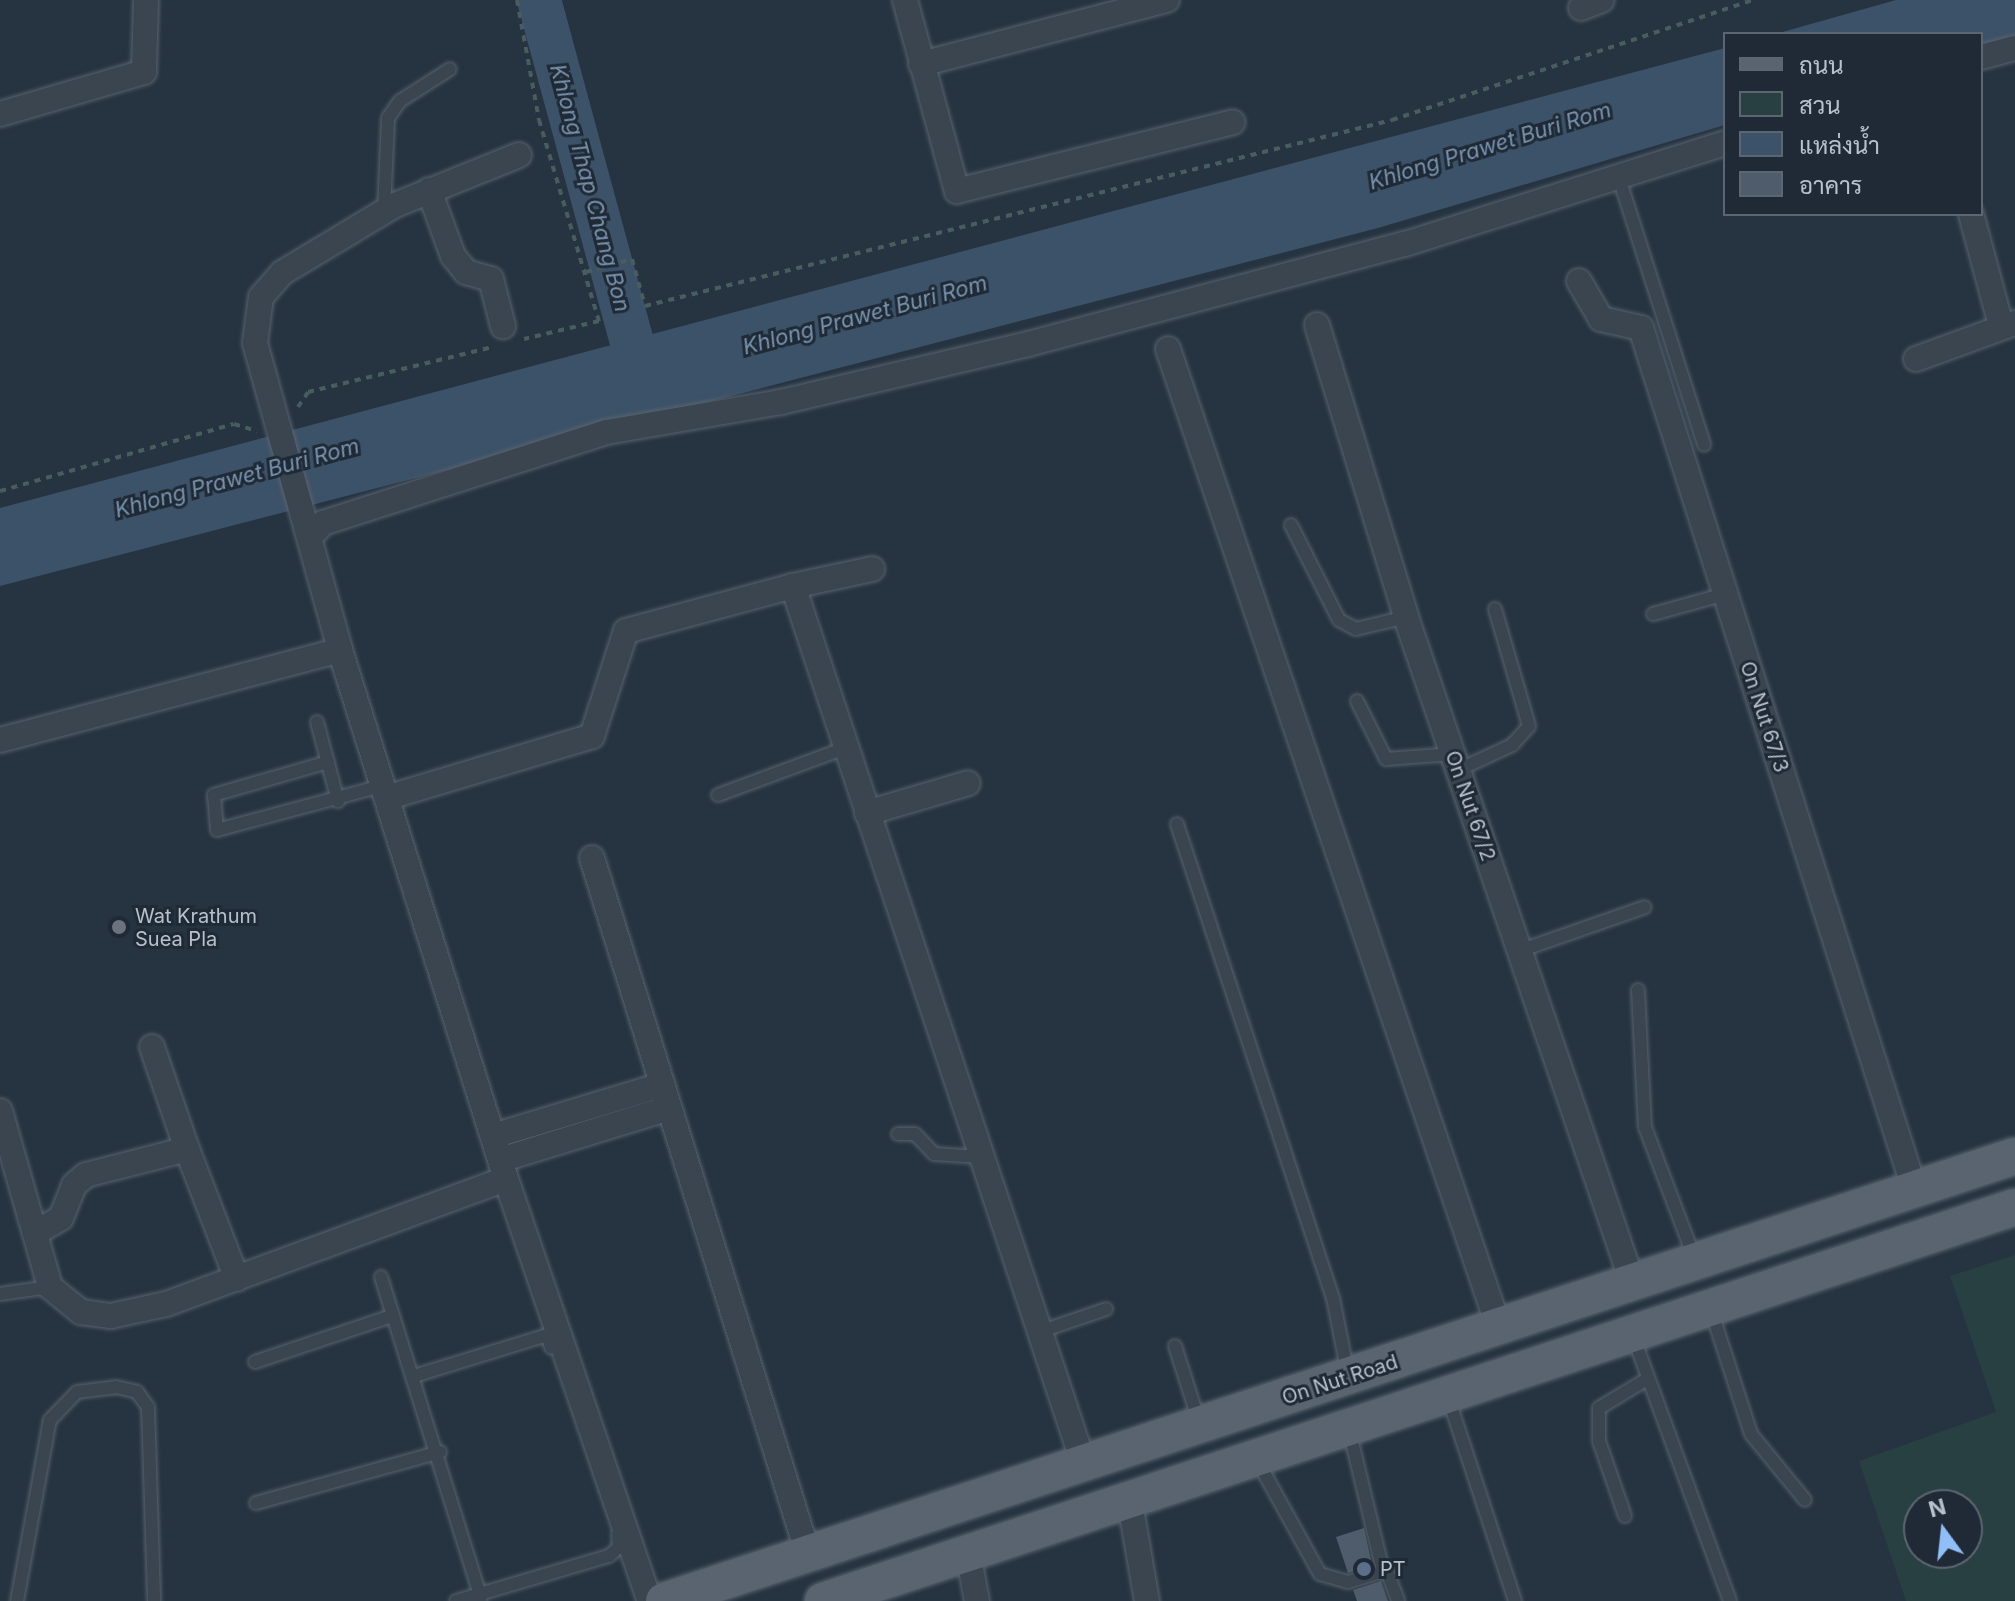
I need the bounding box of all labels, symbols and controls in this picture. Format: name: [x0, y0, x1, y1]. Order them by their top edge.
legend: [1723, 32, 1983, 216]
text: ถนน: [1799, 51, 1844, 80]
water label: Khlong Thap Chang Bon: [544, 61, 636, 315]
text: สวน: [1799, 91, 1841, 120]
water label: Khlong Prawet Buri Rom: [1366, 97, 1614, 195]
text: แหล่งน้ำ: [1799, 131, 1880, 160]
text: อาคาร: [1799, 171, 1862, 200]
water label: Khlong Prawet Buri Rom: [740, 270, 990, 360]
water label: Khlong Prawet Buri Rom: [112, 433, 362, 523]
street label: On Nut 67/3: [1735, 659, 1793, 775]
street label: On Nut 67/2: [1440, 748, 1500, 864]
place label: Wat Krathum Suea Pla: [135, 904, 257, 951]
marker: Wat Krathum Suea Pla: [110, 918, 128, 936]
street label: On Nut Road: [1279, 1350, 1401, 1410]
north arrow: [1903, 1489, 1983, 1569]
text: N: [1926, 1493, 1949, 1522]
place label: PT: [1380, 1557, 1406, 1581]
marker: PT: [1355, 1560, 1373, 1578]

